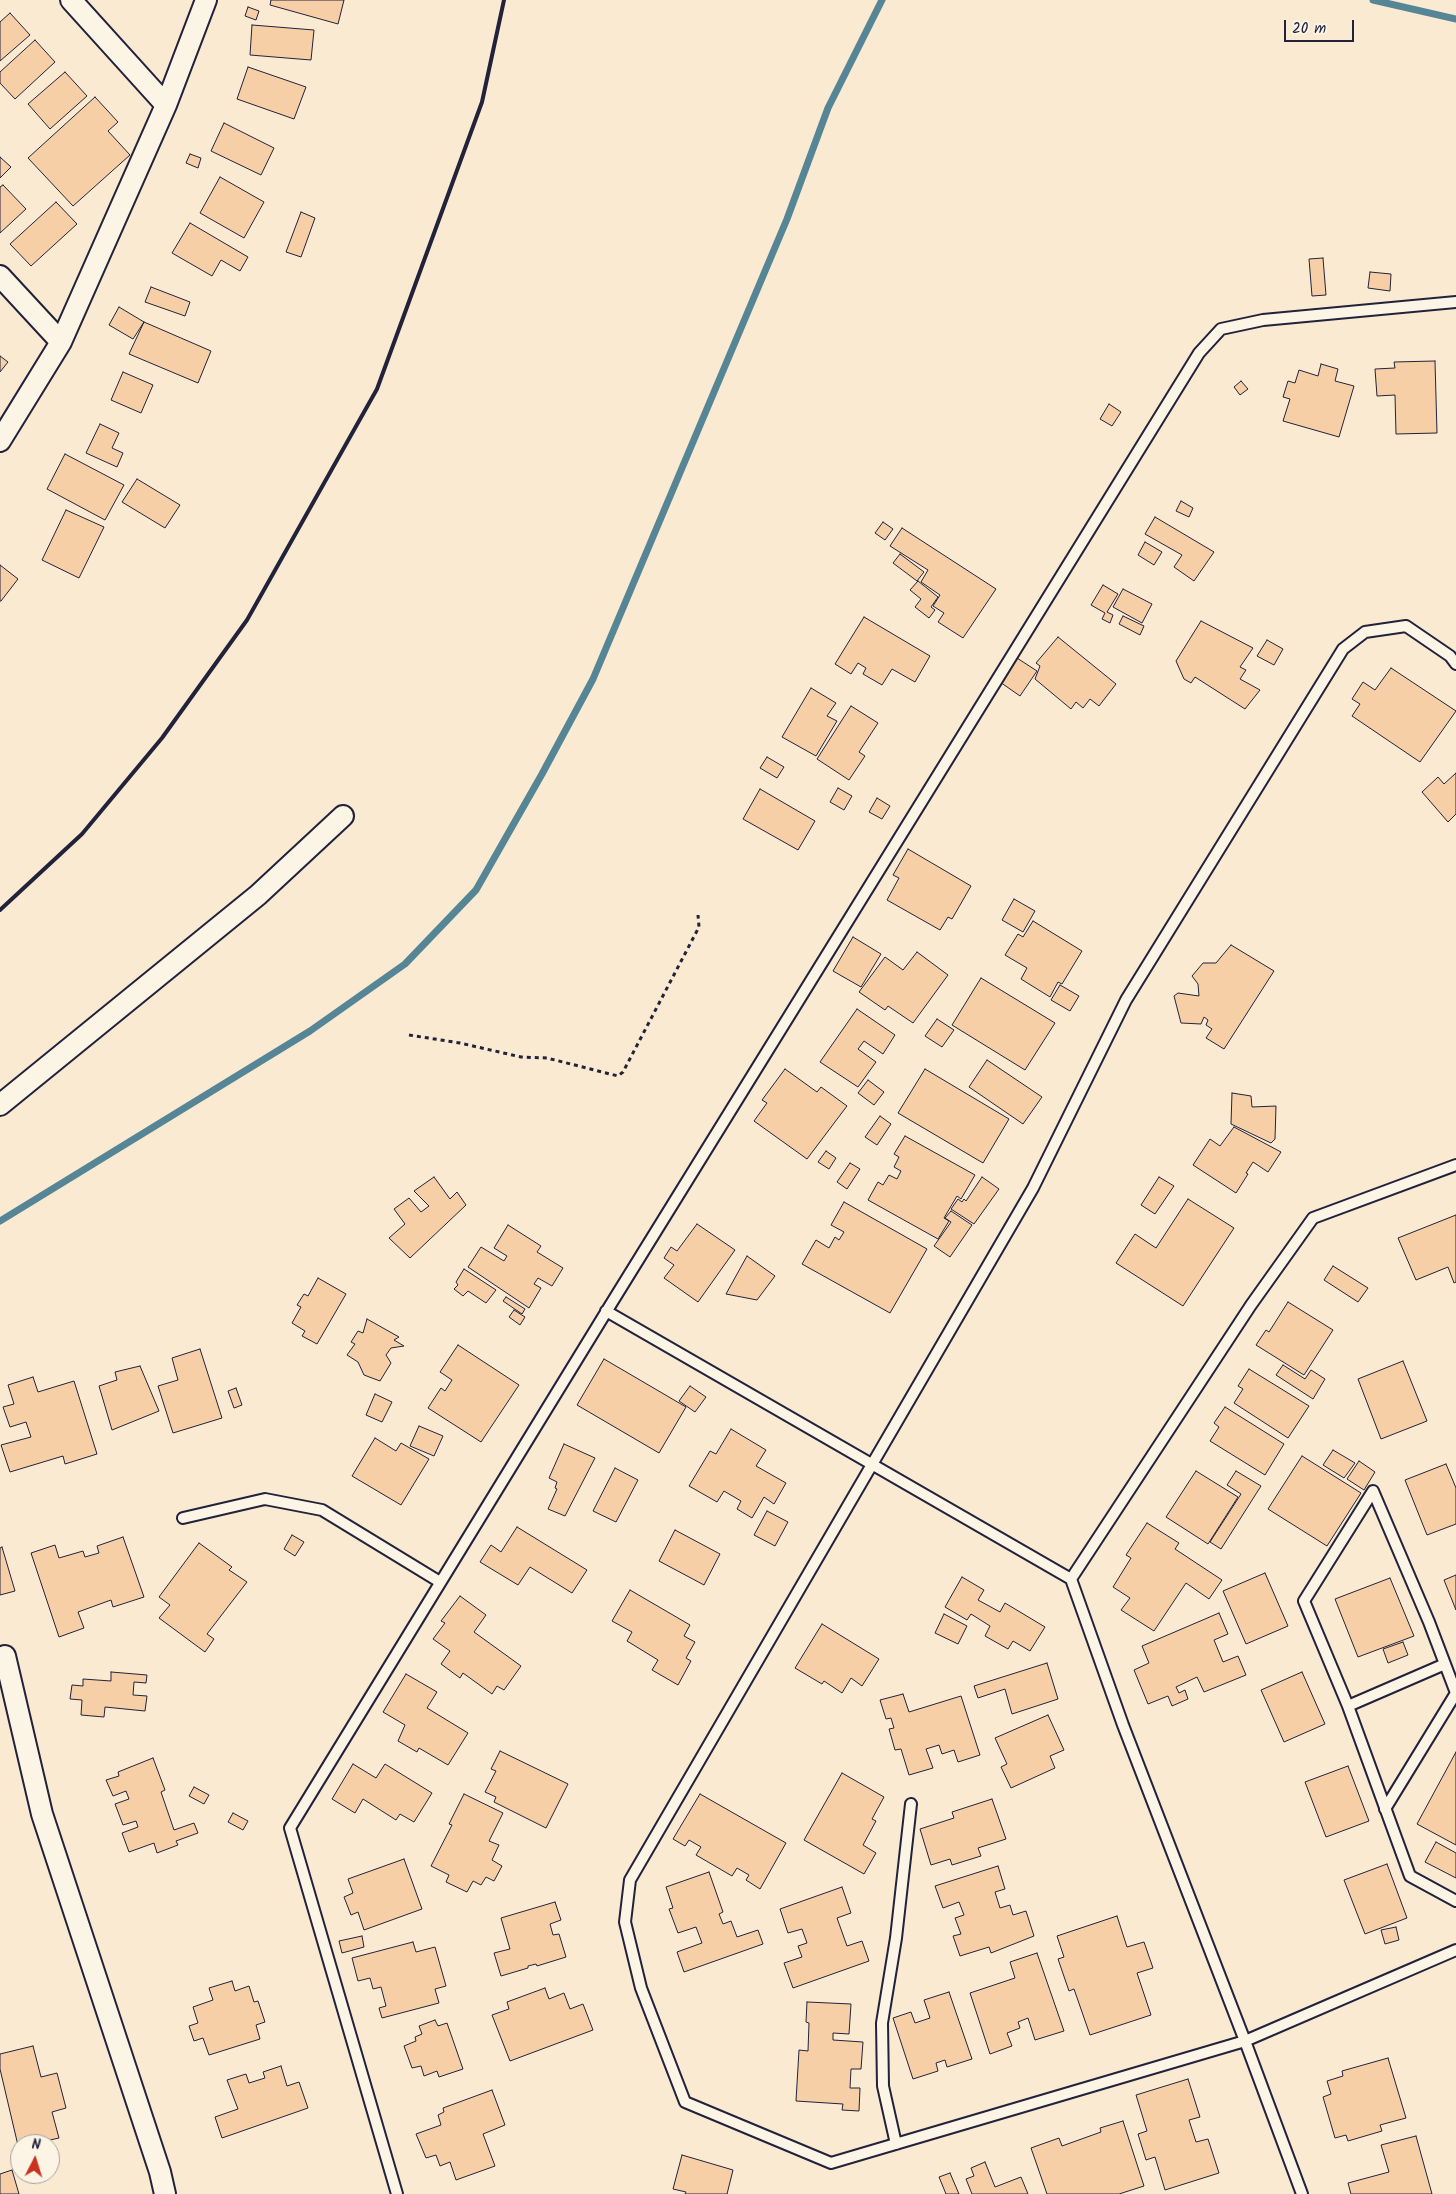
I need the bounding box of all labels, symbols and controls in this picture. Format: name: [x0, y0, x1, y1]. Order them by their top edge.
scale bar: [1286, 10, 1356, 42]
text: 20 m: [1292, 17, 1326, 41]
north arrow: [10, 2134, 60, 2184]
text: N: [31, 2134, 42, 2156]

